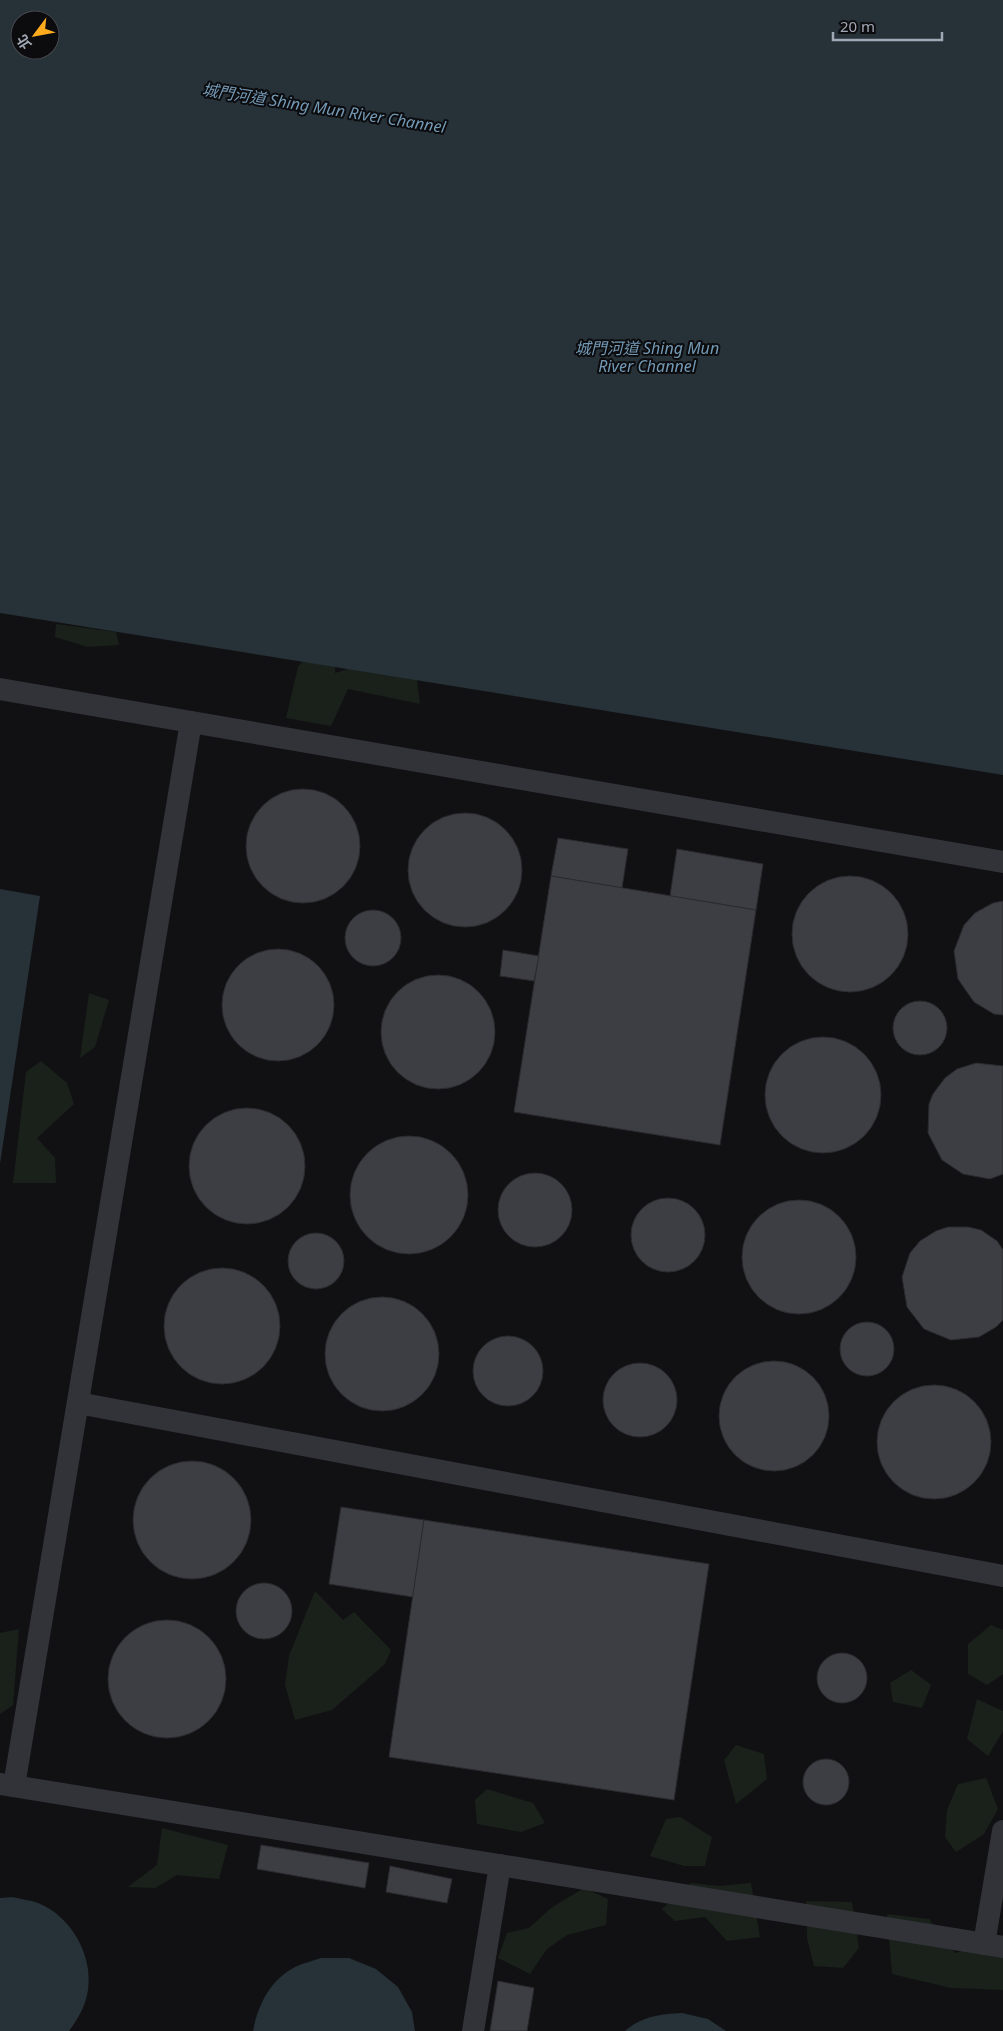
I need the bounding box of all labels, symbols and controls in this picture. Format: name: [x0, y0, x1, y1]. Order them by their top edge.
north arrow: [10, 10, 60, 60]
scale bar: [833, 10, 942, 42]
text: 20 m: [840, 16, 875, 36]
text: 北: [12, 31, 35, 53]
water label: 城門河道 Shing Mun River Channel: [201, 78, 448, 138]
water label: 城門河道 Shing Mun River Channel: [575, 337, 719, 377]

